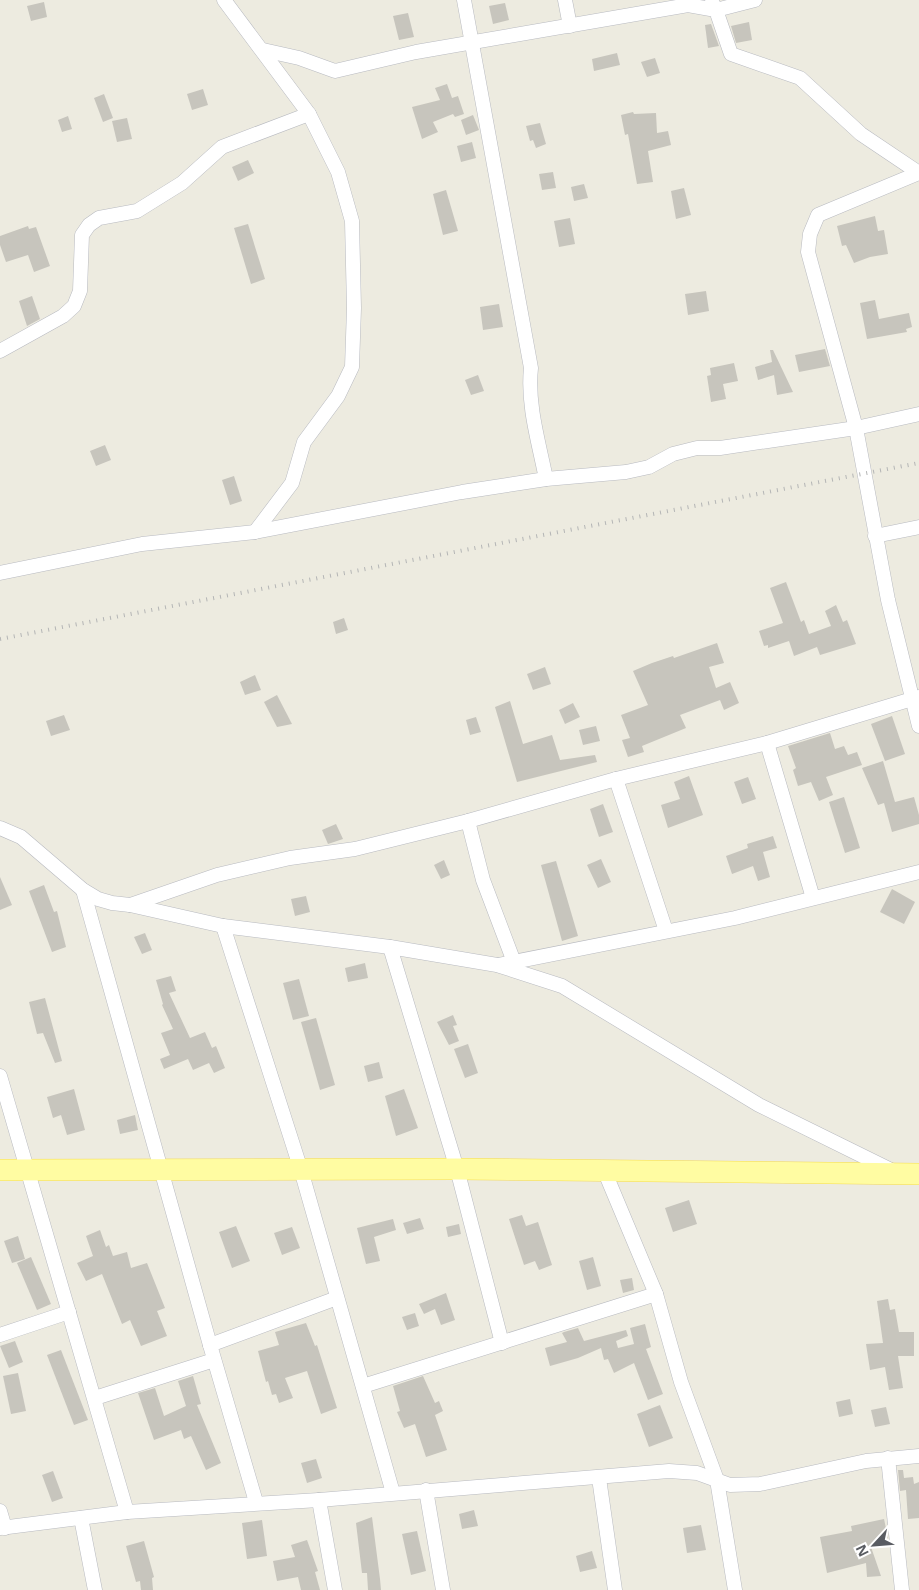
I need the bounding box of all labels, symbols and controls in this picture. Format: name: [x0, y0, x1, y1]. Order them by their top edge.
north arrow: [849, 1520, 899, 1570]
text: N: [851, 1542, 873, 1560]

